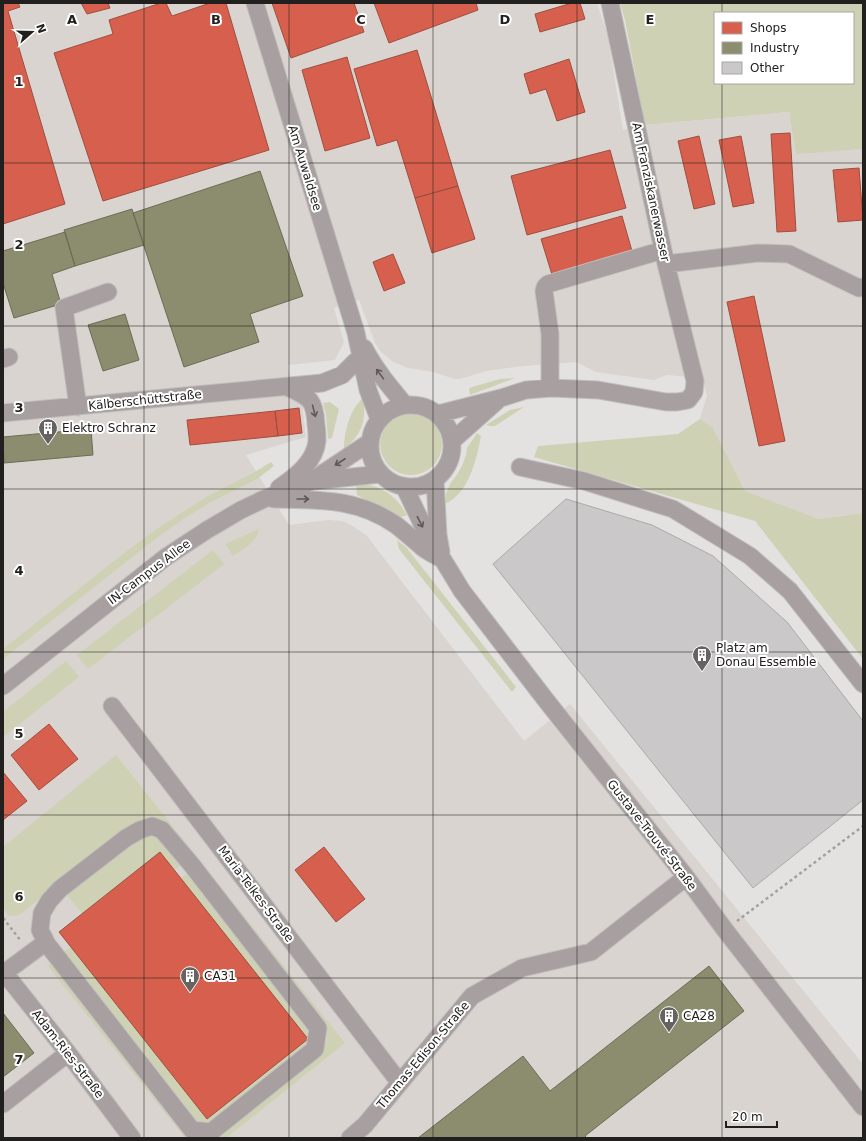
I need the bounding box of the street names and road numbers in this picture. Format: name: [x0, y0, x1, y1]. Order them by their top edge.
street label: Am Franziskanerwasser: [629, 121, 673, 263]
street label: Am Auwaldsee: [285, 124, 325, 212]
street label: Kälberschüttstraße: [88, 387, 202, 413]
street label: IN-Campus Allee: [105, 537, 193, 607]
street label: Gustave-Trouvé-Straße: [604, 777, 700, 893]
street label: Maria-Telkes-Straße: [215, 843, 297, 945]
street label: Thomas-Edison-Straße: [373, 999, 472, 1112]
street label: Adam-Ries-Straße: [29, 1007, 107, 1101]

